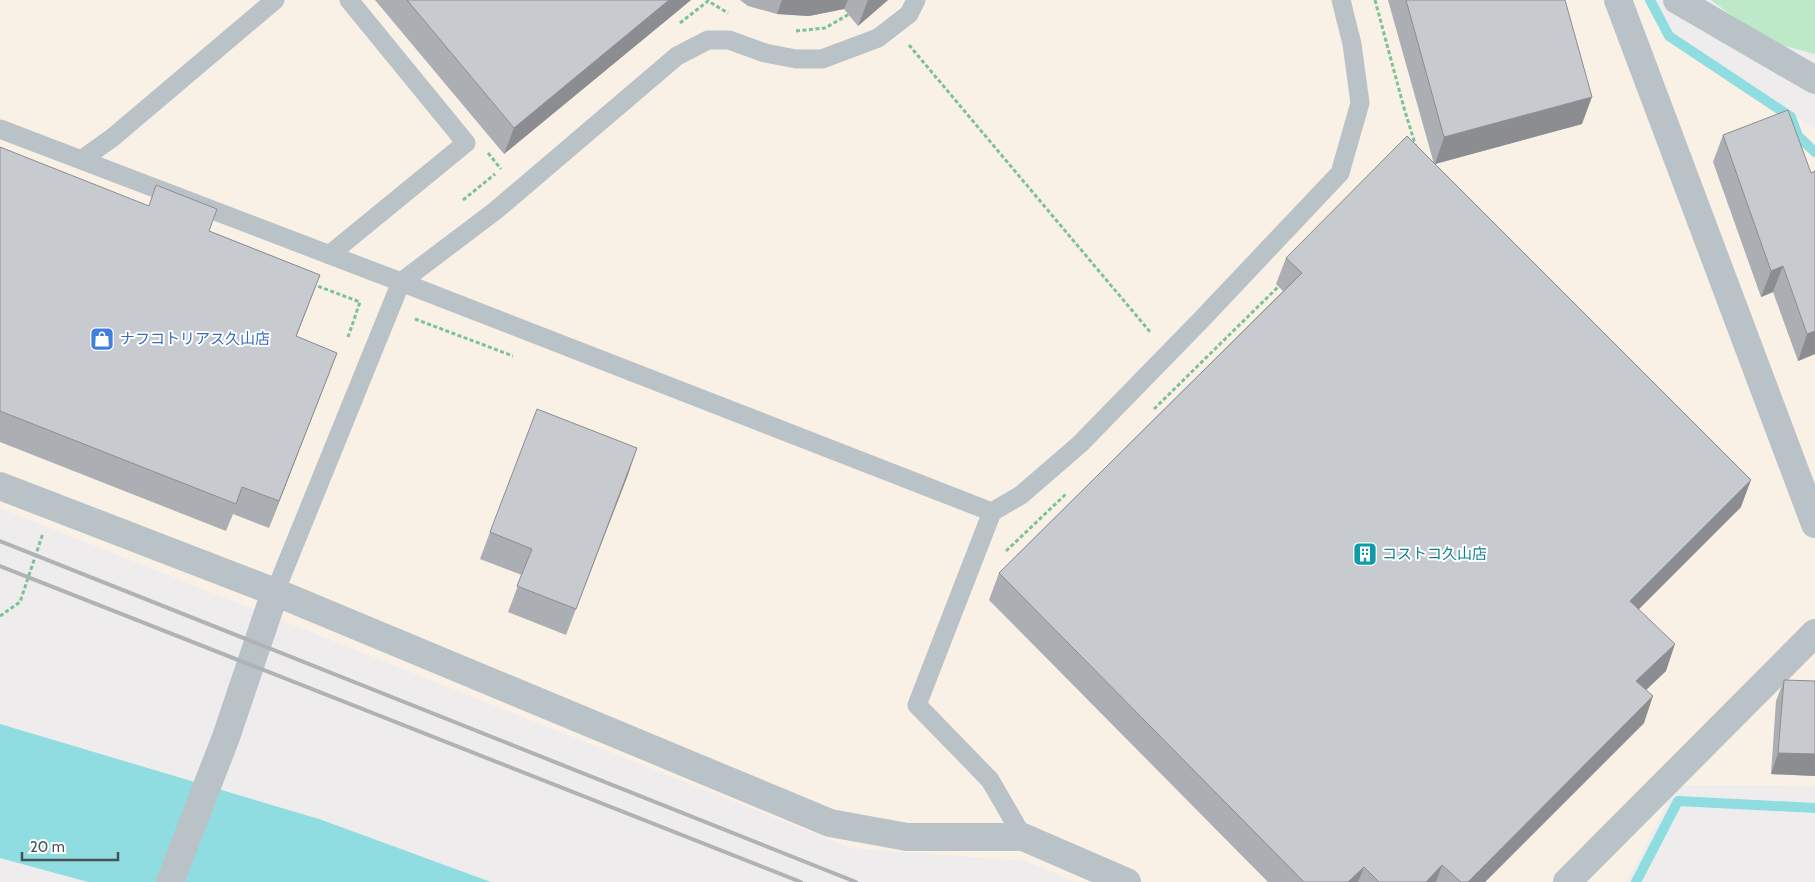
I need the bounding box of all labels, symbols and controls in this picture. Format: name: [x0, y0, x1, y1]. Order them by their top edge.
shop icon: ナフコトリアス久山店: [89, 326, 115, 352]
place label: ナフコトリアス久山店: [120, 330, 270, 348]
building icon: コストコ久山店: [1352, 541, 1378, 567]
place label: コストコ久山店: [1382, 545, 1487, 563]
scale bar: [22, 830, 119, 862]
text: 20 m: [30, 838, 65, 856]

